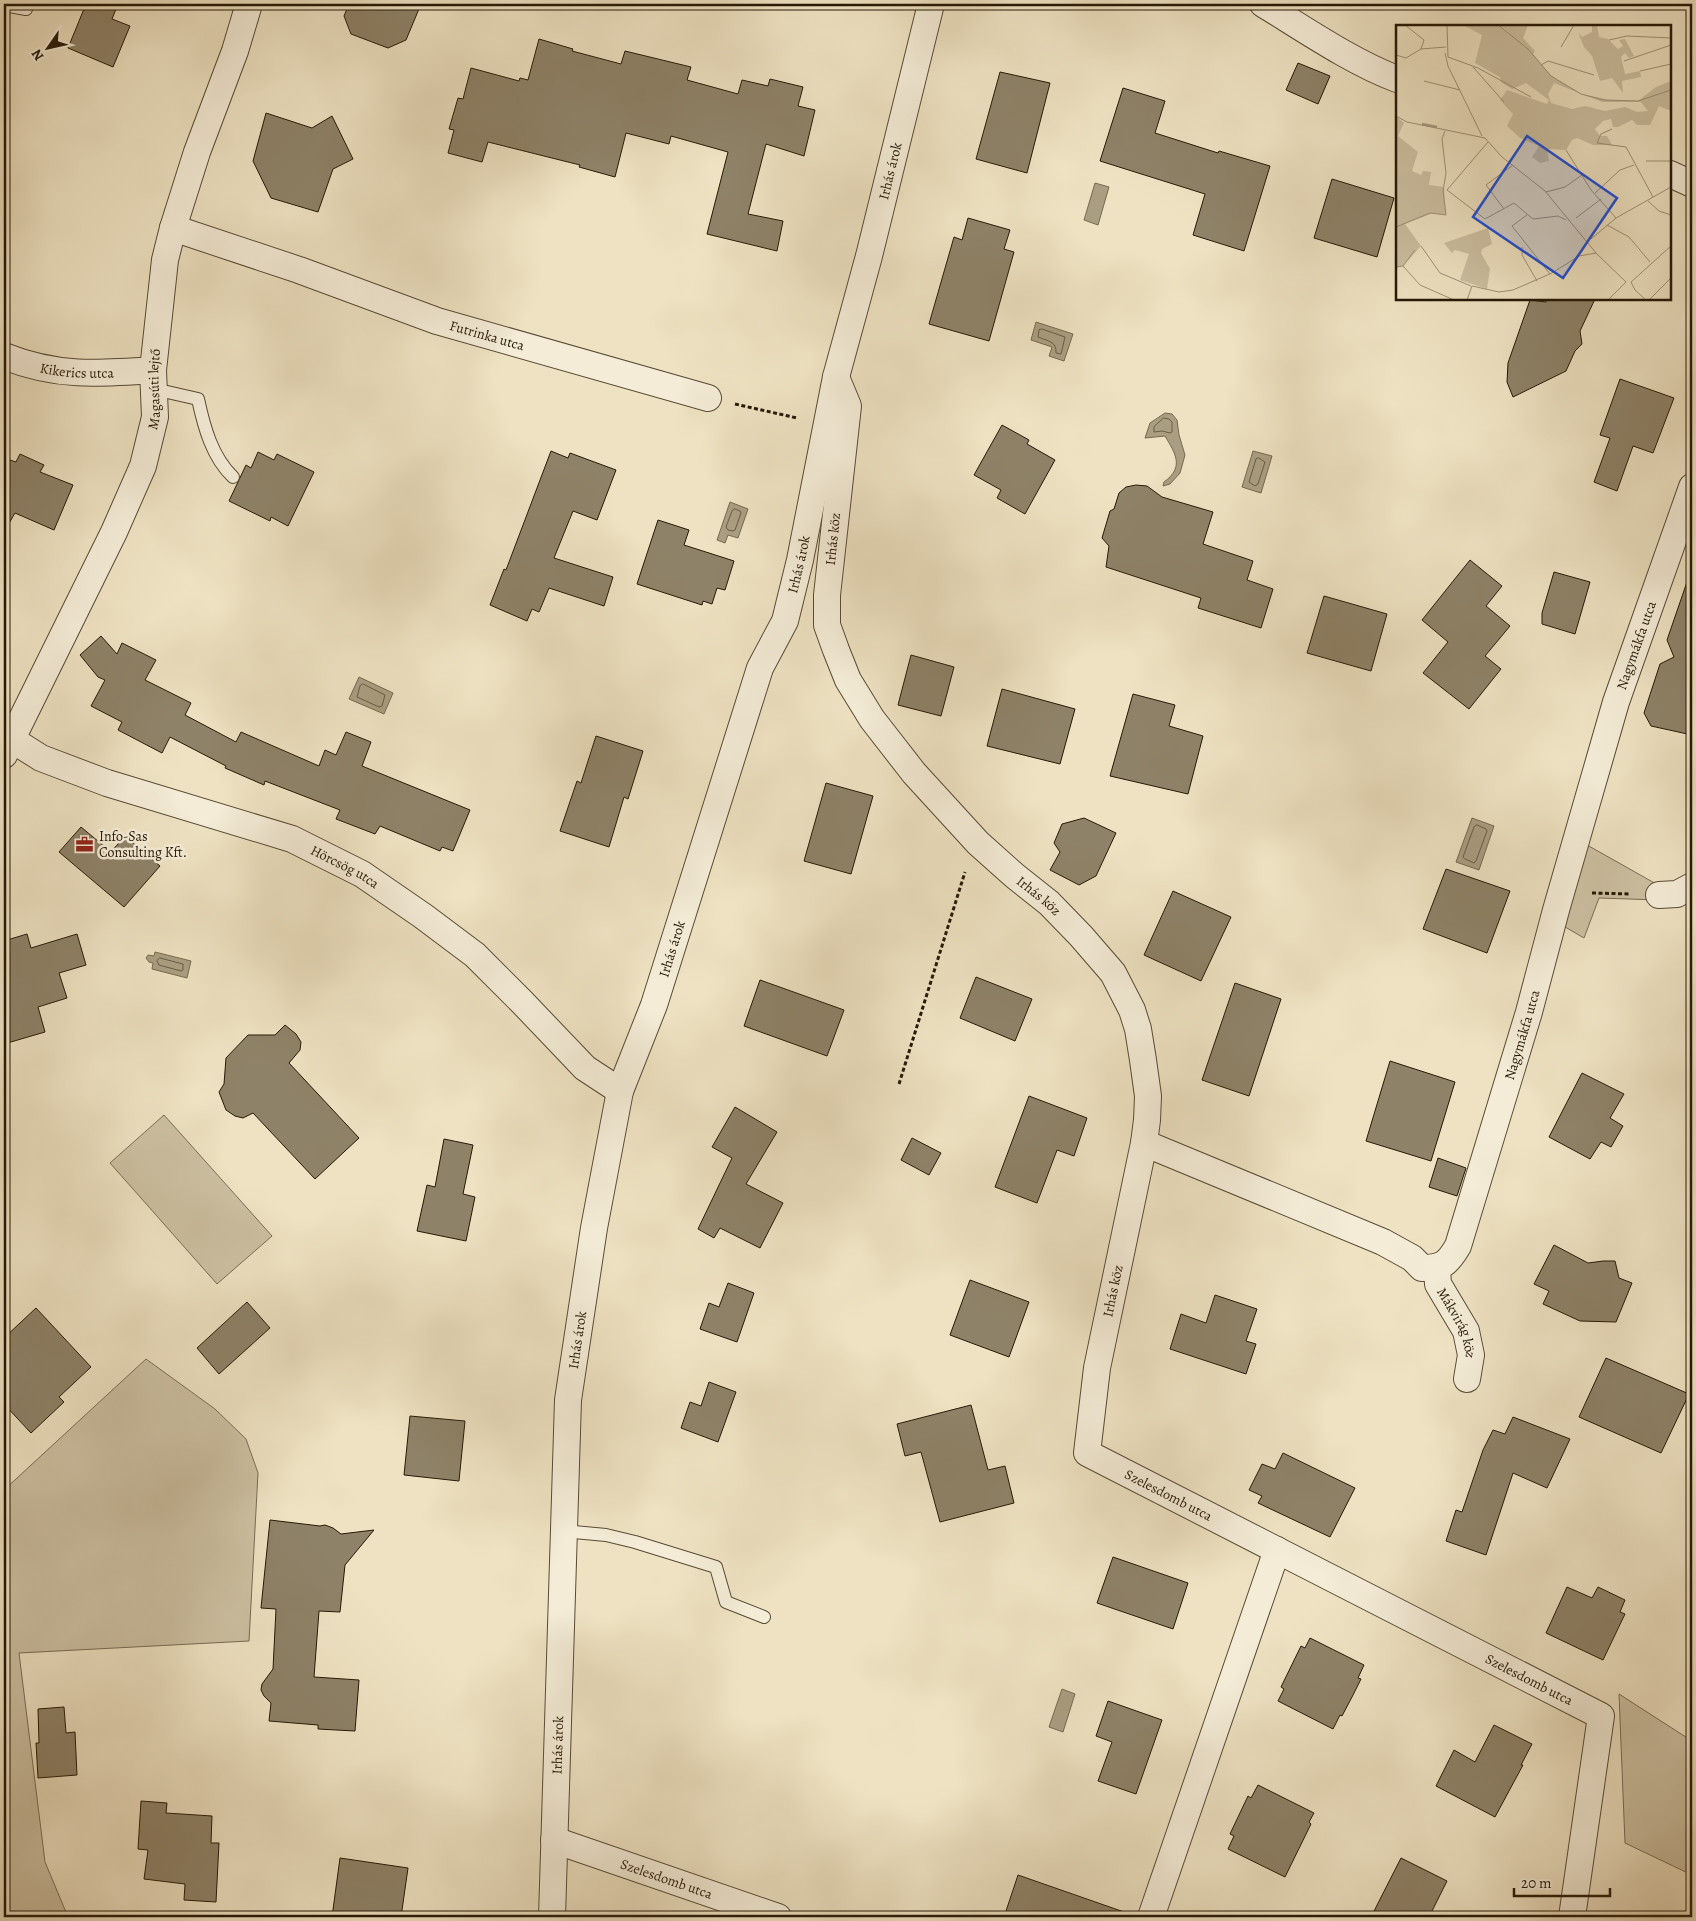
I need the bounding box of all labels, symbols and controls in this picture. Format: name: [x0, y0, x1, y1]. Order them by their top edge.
north arrow: [22, 22, 72, 72]
inset map: [1396, 25, 1671, 300]
text: N: [27, 45, 48, 65]
street label: Irhás árok: [874, 140, 906, 202]
street label: Futrinka utca: [447, 316, 527, 355]
street label: Magasúti lejtő: [143, 348, 165, 432]
street label: Kikerics utca: [38, 358, 115, 382]
street label: Irhás köz: [821, 512, 845, 566]
street label: Irhás árok: [783, 534, 814, 595]
street label: Nagymákfa utca: [1612, 598, 1661, 692]
place label: Info-Sas Consulting Kft.: [99, 827, 187, 862]
office icon: Info-Sas Consulting Kft.: [75, 834, 95, 854]
street label: Hörcsög utca: [307, 840, 383, 893]
street label: Irhás köz: [1013, 871, 1066, 920]
street label: Irhás árok: [654, 918, 690, 980]
street label: Nagymákfa utca: [1499, 987, 1544, 1082]
street label: Irhás köz: [1098, 1263, 1128, 1319]
street label: Mákvirág köz: [1433, 1284, 1481, 1360]
street label: Irhás árok: [563, 1310, 591, 1370]
street label: Szelesdomb utca: [1122, 1464, 1216, 1525]
street label: Szelesdomb utca: [1482, 1649, 1577, 1710]
street label: Irhás árok: [547, 1716, 568, 1775]
street label: Szelesdomb utca: [618, 1854, 716, 1903]
scale bar: [1514, 1866, 1610, 1898]
text: 20 m: [1521, 1873, 1552, 1893]

